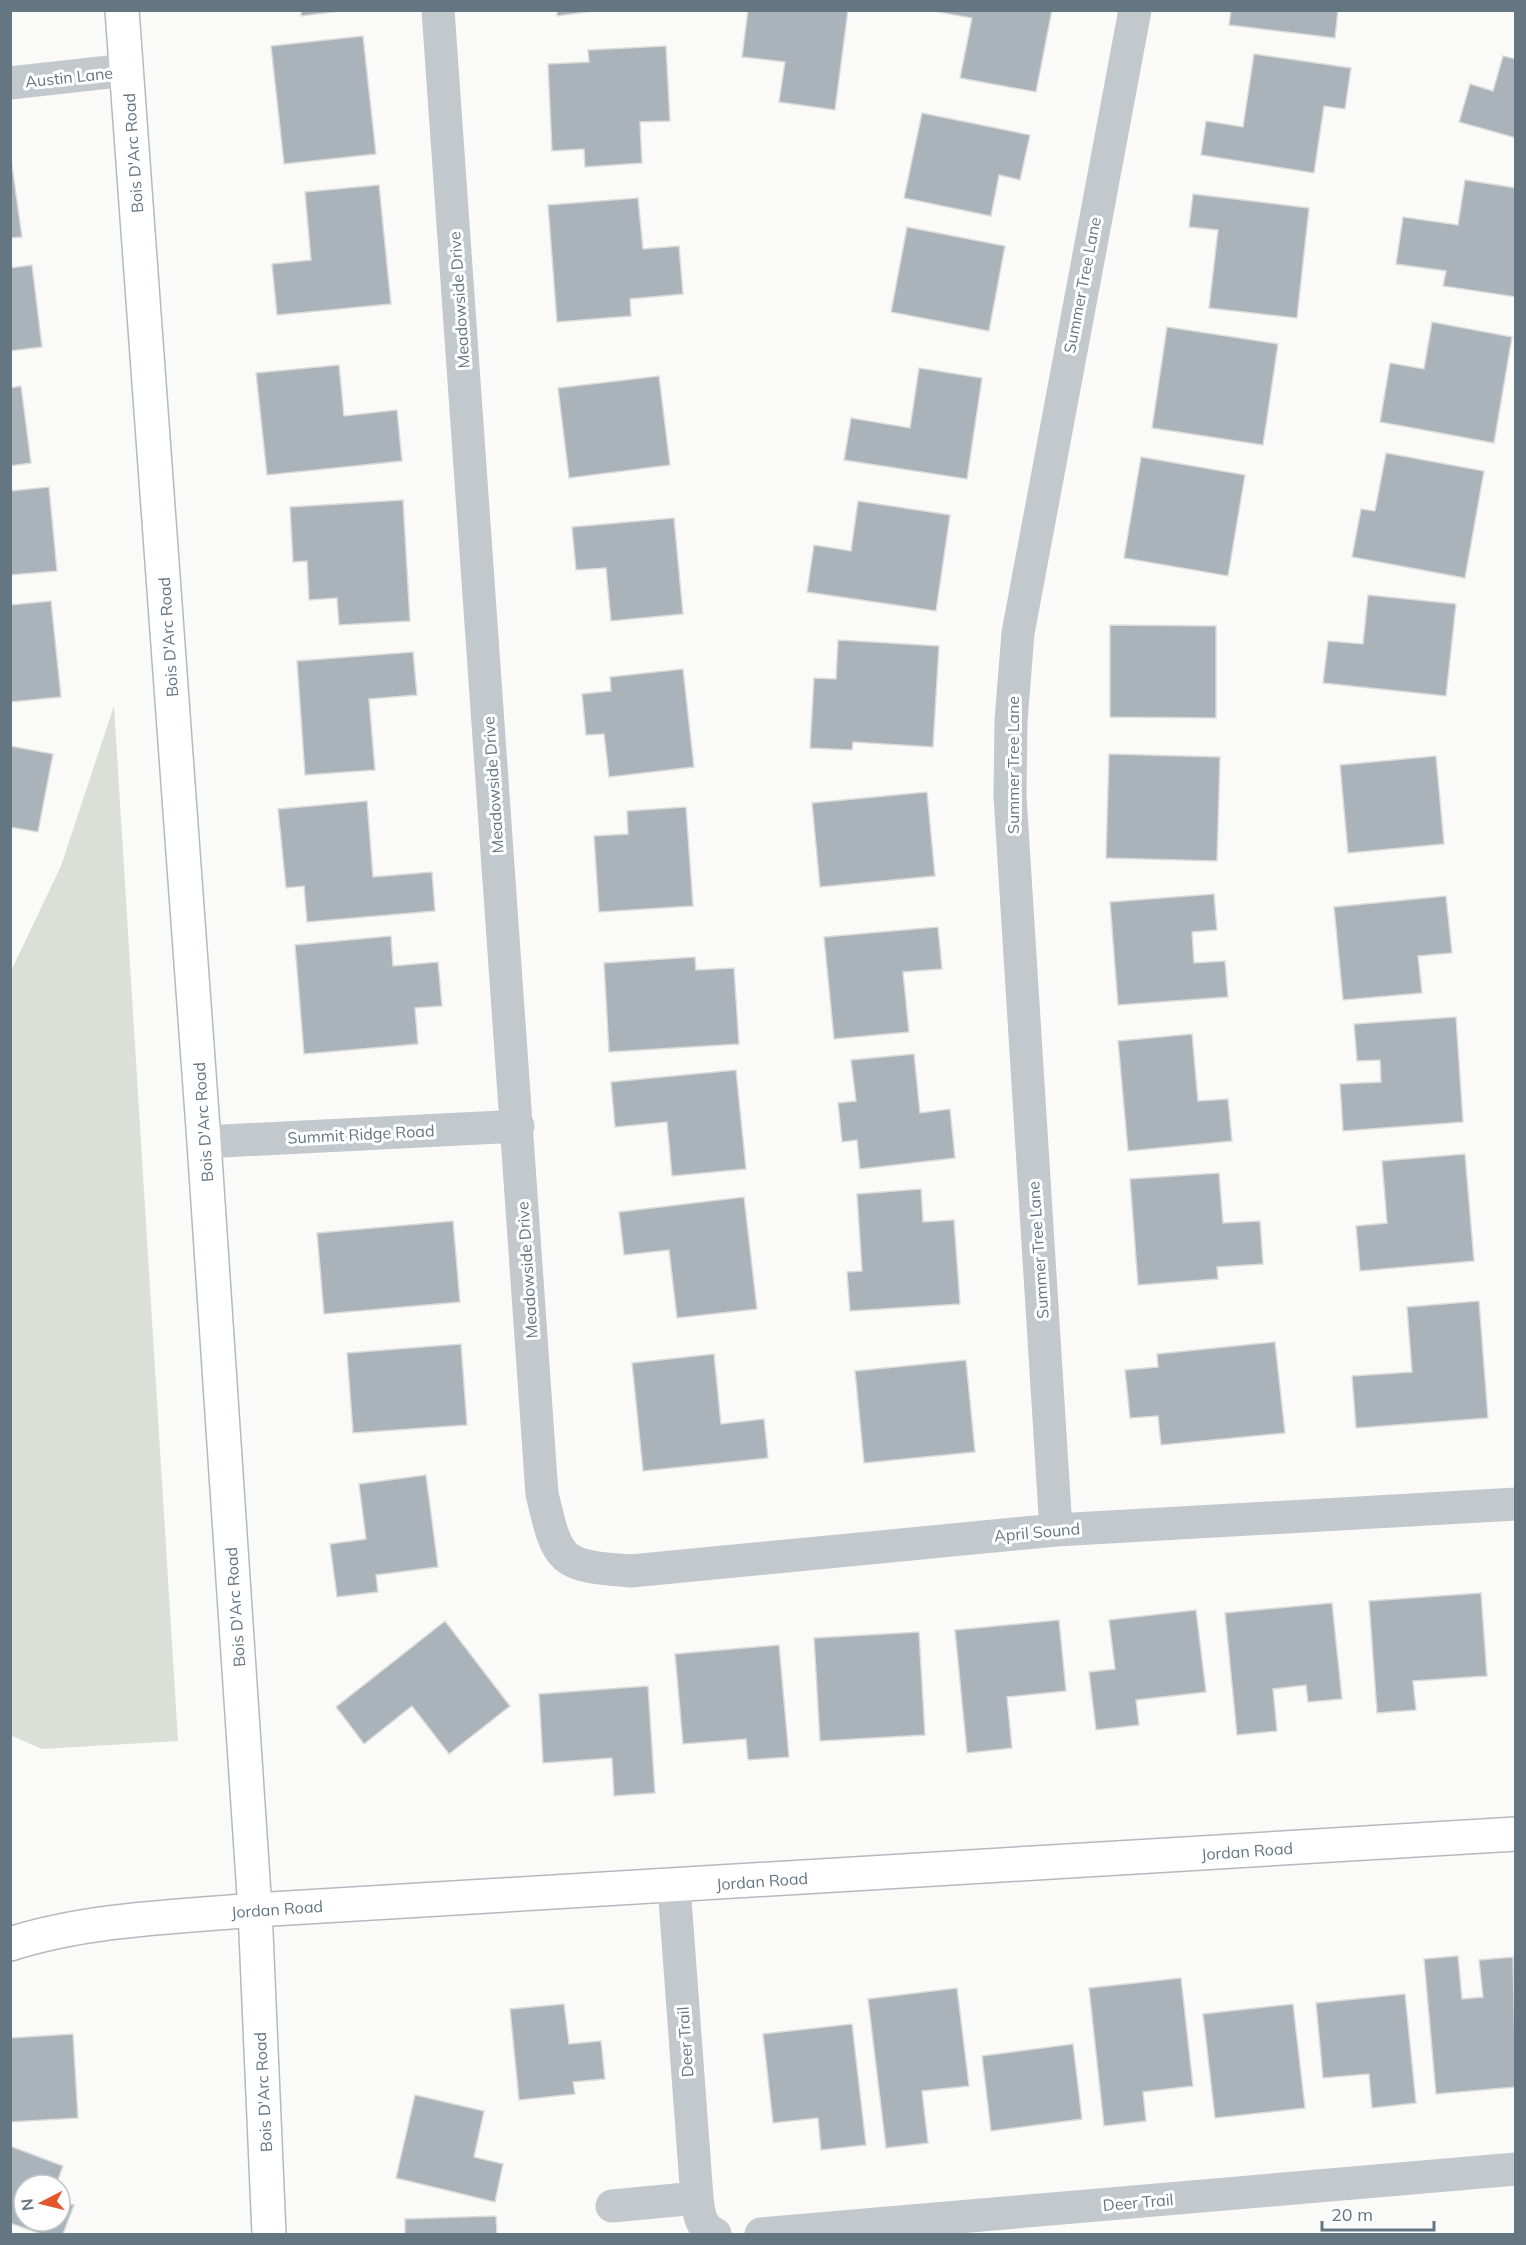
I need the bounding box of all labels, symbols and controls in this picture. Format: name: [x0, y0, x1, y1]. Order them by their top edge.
street label: Austin Lane: [24, 62, 114, 92]
street label: Bois D'Arc Road: [119, 92, 147, 214]
street label: Summer Tree Lane: [1059, 215, 1105, 355]
street label: Meadowside Drive: [444, 231, 474, 369]
street label: Bois D'Arc Road: [154, 576, 182, 698]
street label: Summer Tree Lane: [1003, 696, 1023, 834]
street label: Meadowside Drive: [478, 716, 508, 854]
street label: Bois D'Arc Road: [189, 1061, 217, 1183]
street label: Summit Ridge Road: [287, 1120, 435, 1148]
street label: Summer Tree Lane: [1023, 1180, 1053, 1320]
street label: Meadowside Drive: [512, 1201, 542, 1339]
street label: April Sound: [993, 1518, 1081, 1546]
street label: Bois D'Arc Road: [221, 1546, 249, 1668]
street label: Jordan Road: [1200, 1838, 1294, 1864]
street label: Jordan Road: [715, 1868, 809, 1894]
street label: Jordan Road: [230, 1896, 324, 1922]
street label: Deer Trail: [673, 2006, 697, 2078]
street label: Bois D'Arc Road: [250, 2031, 276, 2153]
north arrow: [12, 2173, 72, 2233]
street label: Deer Trail: [1102, 2189, 1174, 2215]
scale bar: [1322, 2194, 1434, 2232]
text: N: [16, 2198, 38, 2212]
text: 20 m: [1331, 2203, 1373, 2226]

